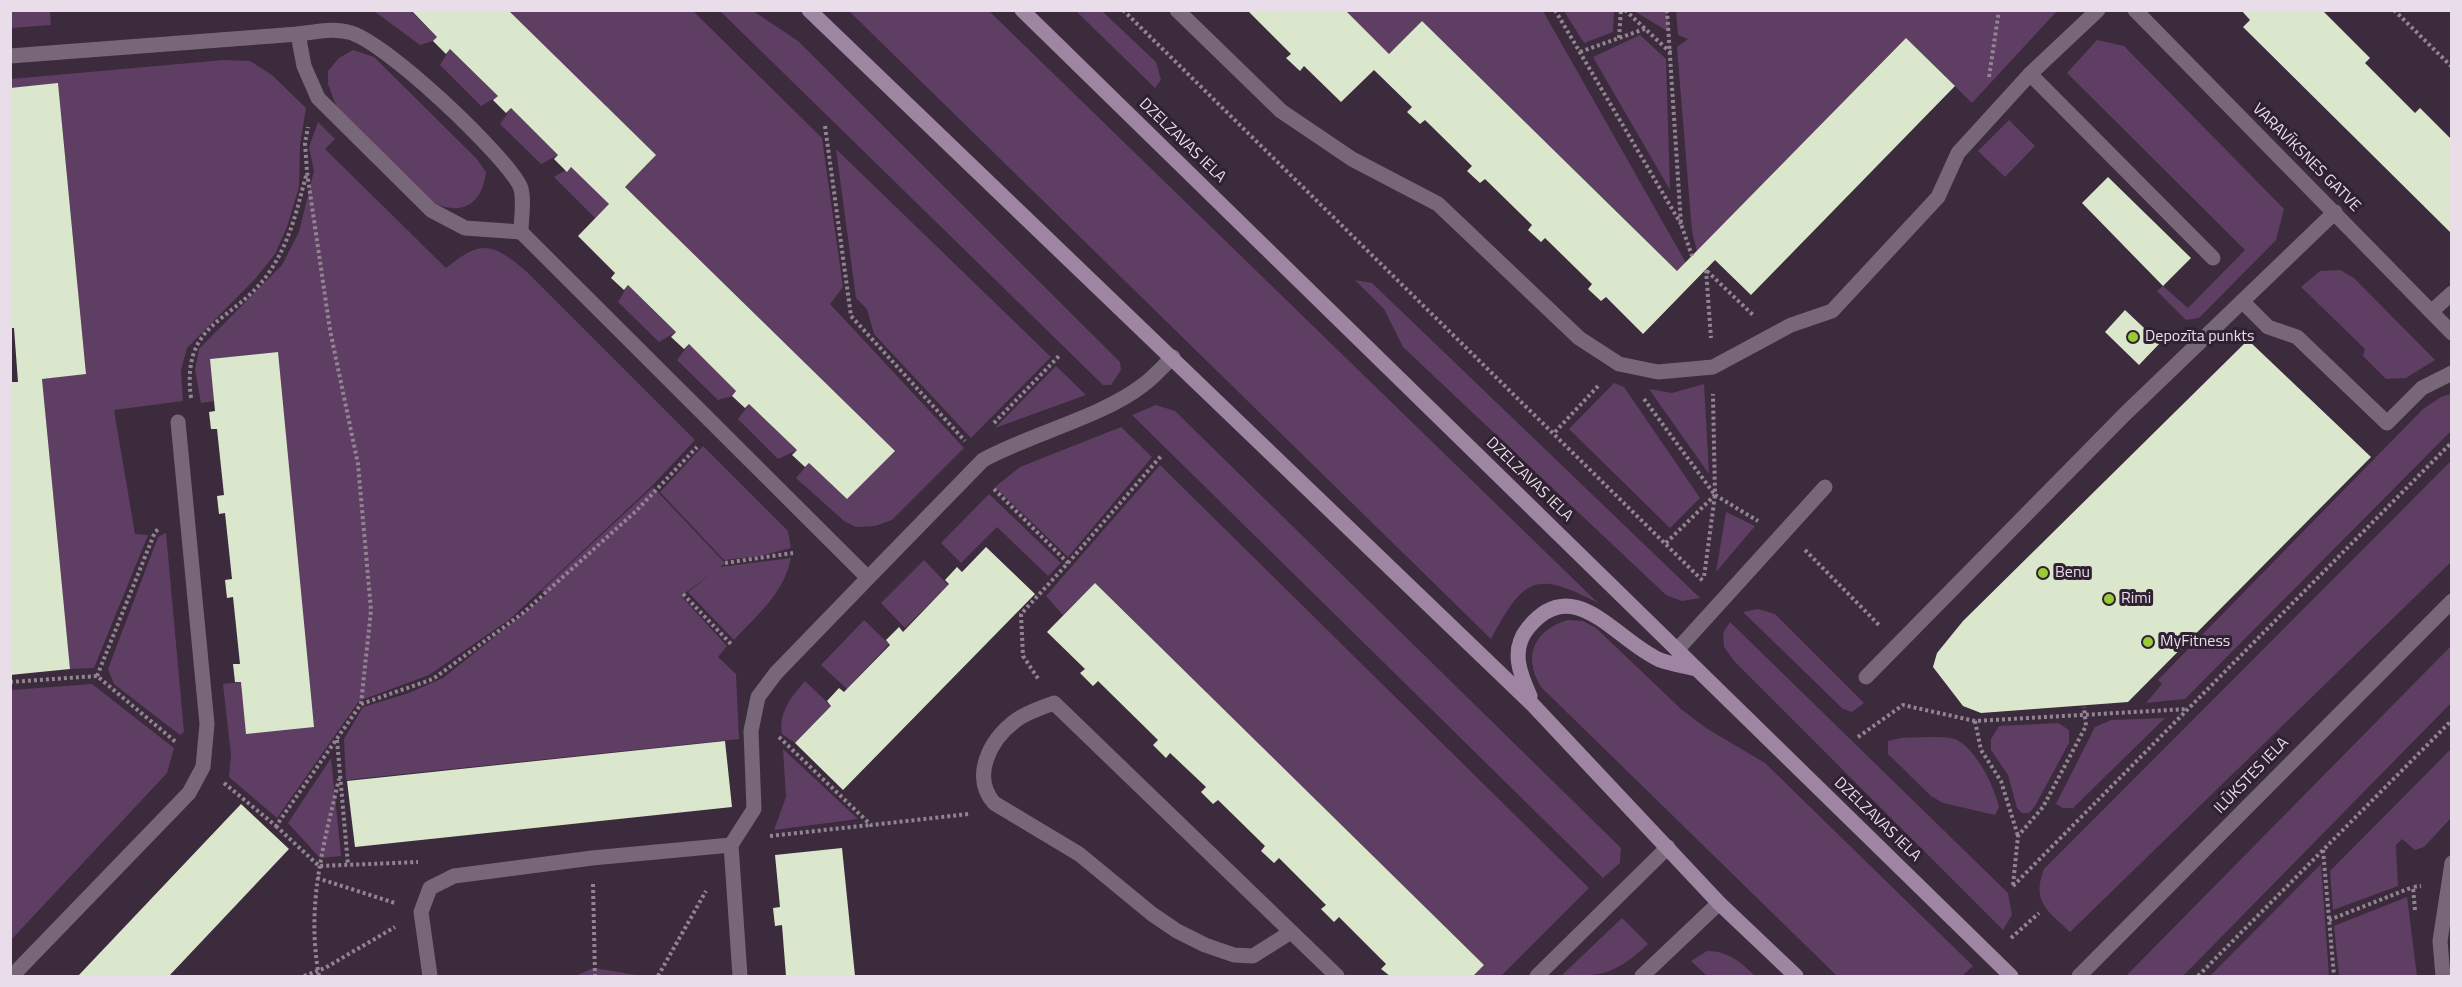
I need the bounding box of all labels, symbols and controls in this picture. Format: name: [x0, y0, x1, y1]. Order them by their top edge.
street label: DZELZAVAS IELA: [1135, 95, 1229, 187]
street label: VARAVĪKSNES GATVE: [2248, 100, 2364, 216]
place label: Depozīta punkts: [2145, 327, 2254, 347]
marker: Depozīta punkts: [2126, 330, 2140, 344]
street label: DZELZAVAS IELA: [1482, 434, 1576, 526]
place label: Benu: [2055, 563, 2090, 583]
marker: Benu: [2036, 566, 2050, 580]
place label: Rimi: [2121, 589, 2151, 609]
marker: Rimi: [2102, 592, 2116, 606]
place label: MyFitness: [2160, 632, 2230, 652]
marker: MyFitness: [2141, 635, 2155, 649]
street label: ILŪKSTES IELA: [2211, 734, 2293, 818]
street label: DZELZAVAS IELA: [1830, 774, 1924, 866]

